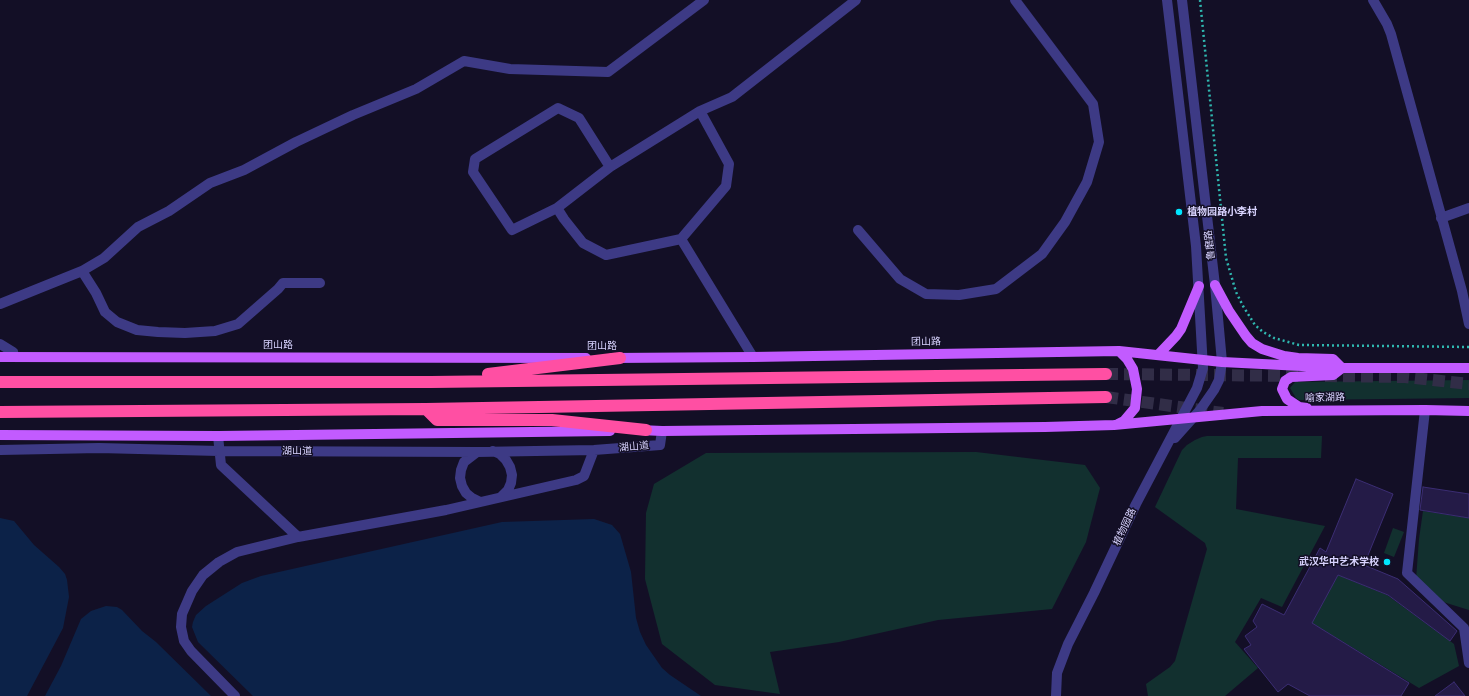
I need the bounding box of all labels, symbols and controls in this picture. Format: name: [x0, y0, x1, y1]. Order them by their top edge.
place label: 植物园路小李村: [1187, 206, 1257, 218]
marker: 植物园路小李村: [1174, 207, 1184, 217]
street label: 鲁磨路: [1202, 229, 1218, 261]
street label: 团山路: [911, 336, 941, 348]
street label: 团山路: [263, 339, 293, 351]
street label: 团山路: [587, 340, 617, 352]
street label: 喻家湖路: [1305, 392, 1345, 404]
street label: 湖山道: [619, 440, 649, 454]
street label: 湖山道: [282, 445, 312, 457]
street label: 植物园路: [1111, 506, 1139, 548]
place label: 武汉华中艺术学校: [1299, 556, 1379, 568]
marker: 武汉华中艺术学校: [1382, 557, 1392, 567]

